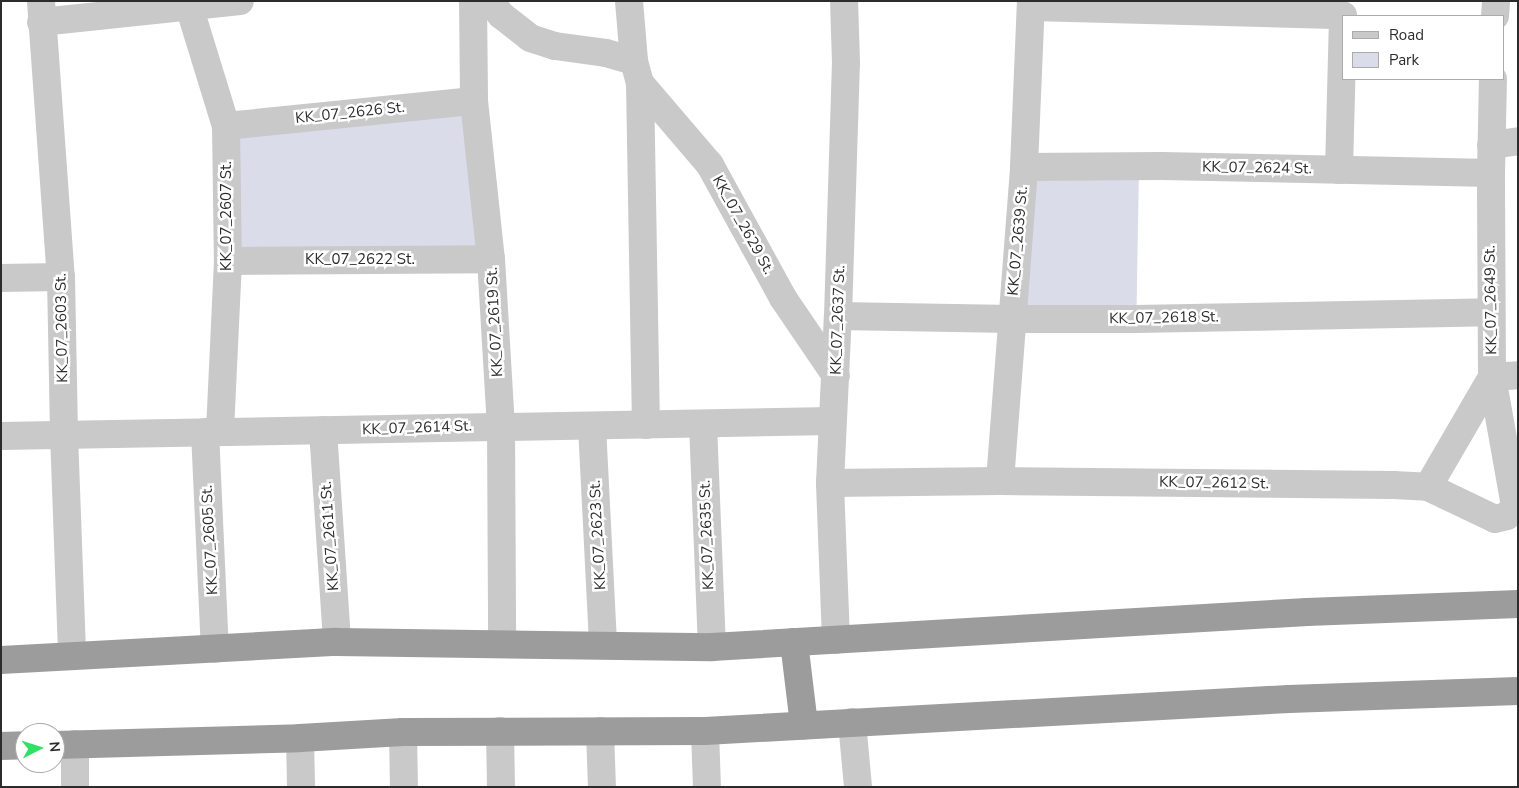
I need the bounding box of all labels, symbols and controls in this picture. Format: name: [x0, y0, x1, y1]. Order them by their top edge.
legend: [1342, 15, 1504, 80]
text: Road: [1389, 25, 1424, 45]
text: Park: [1389, 50, 1419, 70]
street label: KK_07_2626 St.: [294, 98, 406, 128]
street label: KK_07_2624 St.: [1202, 158, 1312, 178]
street label: KK_07_2607 St.: [218, 161, 236, 271]
street label: KK_07_2629 St.: [708, 173, 778, 277]
street label: KK_07_2639 St.: [1004, 185, 1032, 297]
street label: KK_07_2649 St.: [1481, 245, 1501, 355]
street label: KK_07_2622 St.: [305, 251, 415, 269]
street label: KK_07_2637 St.: [827, 265, 849, 375]
street label: KK_07_2619 St.: [483, 267, 507, 377]
street label: KK_07_2603 St.: [52, 273, 72, 383]
street label: KK_07_2618 St.: [1109, 308, 1219, 328]
street label: KK_07_2614 St.: [362, 417, 472, 439]
street label: KK_07_2612 St.: [1159, 473, 1269, 493]
street label: KK_07_2623 St.: [586, 480, 610, 590]
street label: KK_07_2635 St.: [696, 480, 718, 590]
street label: KK_07_2611 St.: [317, 481, 343, 591]
street label: KK_07_2605 St.: [198, 485, 222, 595]
north arrow: [15, 723, 65, 773]
text: N: [45, 741, 64, 753]

